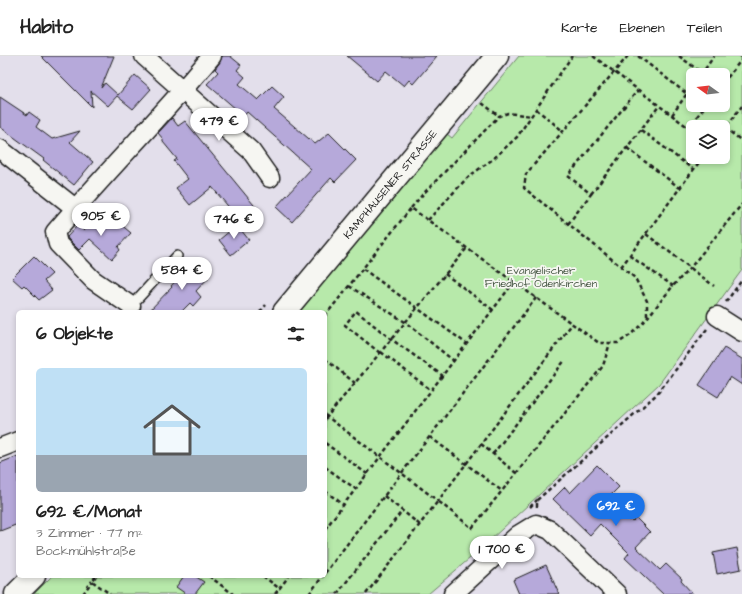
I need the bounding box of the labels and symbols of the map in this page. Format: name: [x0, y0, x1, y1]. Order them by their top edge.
north arrow: [686, 68, 730, 112]
pin: 479 €: [191, 108, 247, 142]
street label: KAMPHAUSENER STRASSE: [340, 126, 441, 242]
pin: 905 €: [73, 203, 129, 237]
pin: 746 €: [206, 206, 262, 240]
pin: 584 €: [154, 257, 210, 291]
park label: Evangelischer Friedhof Odenkirchen: [485, 263, 598, 291]
pin: 692 €: [588, 493, 644, 527]
pin: 1 700 €: [465, 536, 539, 570]

